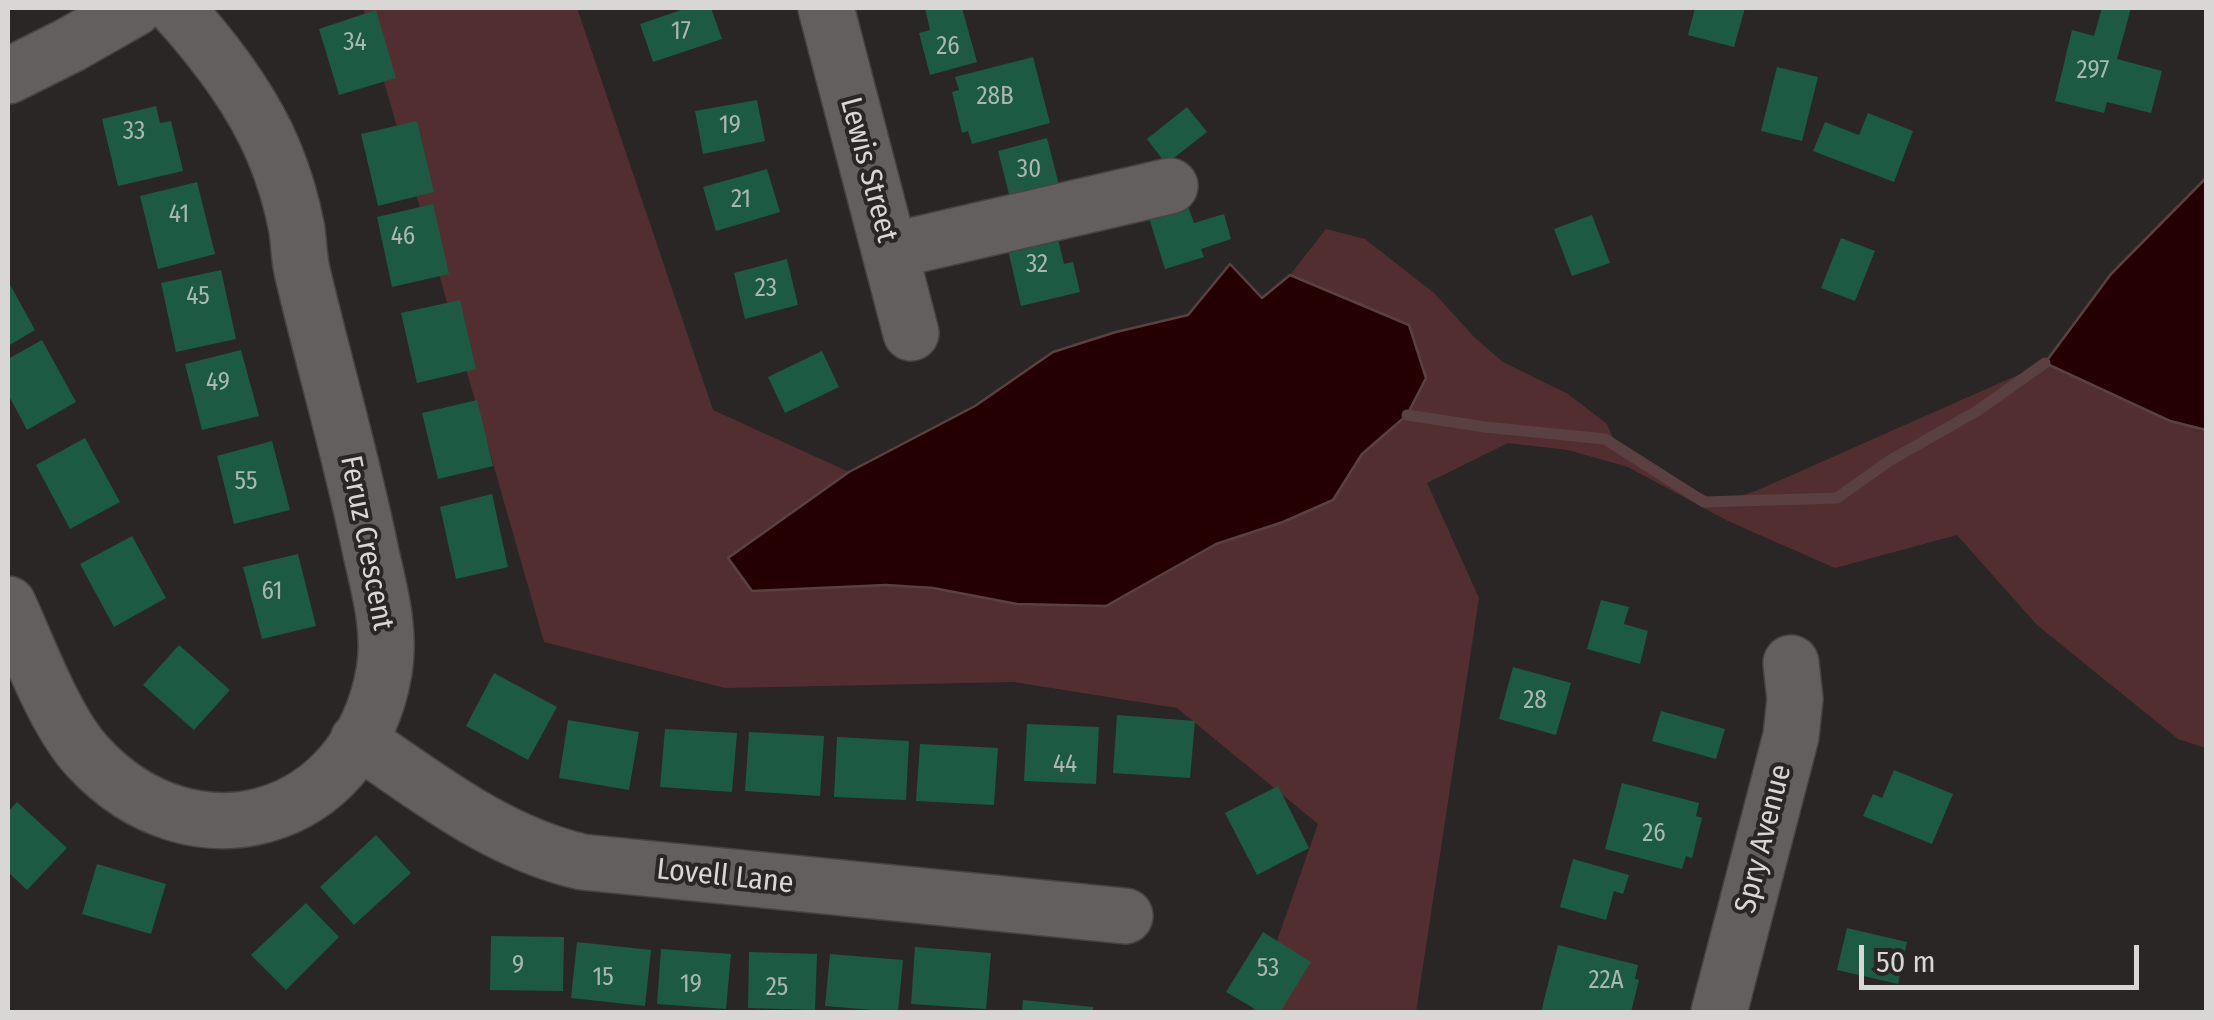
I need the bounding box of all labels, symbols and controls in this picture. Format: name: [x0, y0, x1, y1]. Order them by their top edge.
house number: 17: [671, 17, 691, 47]
house number: 34: [343, 28, 367, 58]
house number: 26: [936, 32, 960, 62]
house number: 297: [2077, 56, 2109, 86]
house number: 28B: [976, 82, 1014, 112]
street label: Lewis Street: [831, 94, 905, 246]
house number: 19: [719, 111, 741, 141]
house number: 33: [123, 117, 145, 147]
house number: 30: [1017, 155, 1041, 185]
house number: 21: [731, 185, 751, 215]
house number: 41: [169, 200, 189, 230]
house number: 46: [391, 222, 415, 252]
house number: 32: [1026, 250, 1048, 280]
house number: 23: [755, 274, 777, 304]
house number: 45: [186, 282, 210, 312]
house number: 49: [206, 368, 230, 398]
street label: Feruz Crescent: [331, 453, 401, 633]
house number: 55: [235, 467, 257, 497]
house number: 61: [261, 577, 283, 607]
house number: 28: [1523, 686, 1547, 716]
house number: 44: [1053, 750, 1077, 780]
street label: Spry Avenue: [1728, 761, 1800, 917]
house number: 26: [1642, 819, 1666, 849]
street label: Lovell Lane: [655, 852, 795, 902]
scale bar: [1864, 925, 2144, 987]
text: 50 m: [1876, 944, 1936, 980]
house number: 9: [512, 951, 524, 981]
house number: 53: [1257, 954, 1279, 984]
house number: 15: [592, 963, 614, 993]
house number: 22A: [1588, 966, 1624, 996]
house number: 19: [680, 970, 702, 1000]
house number: 25: [766, 973, 788, 1003]

